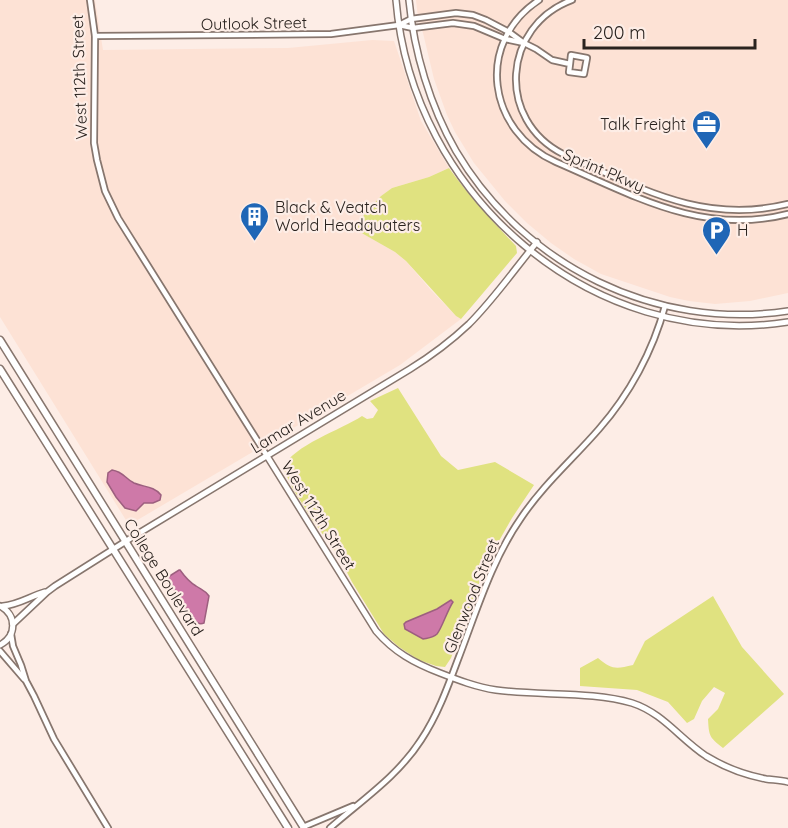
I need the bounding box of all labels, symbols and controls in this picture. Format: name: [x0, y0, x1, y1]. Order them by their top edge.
street label: Outlook Street: [201, 12, 307, 34]
scale bar: [584, 12, 755, 50]
street label: West 112th Street: [67, 14, 91, 140]
text: 200 m: [593, 21, 646, 44]
office icon: Talk Freight: [691, 108, 723, 150]
place label: Talk Freight: [600, 114, 686, 134]
street label: Sprint Pkwy: [560, 144, 648, 196]
place label: Black & Veatch World Headquaters: [275, 197, 420, 235]
building icon: Black & Veatch World Headquaters: [238, 200, 270, 242]
parking icon: H: [700, 214, 732, 256]
place label: H: [737, 220, 749, 240]
street label: Lamar Avenue: [247, 385, 349, 457]
street label: West 112th Street: [277, 457, 361, 573]
street label: College Boulevard: [120, 515, 208, 639]
street label: Glenwood Street: [439, 536, 503, 656]

